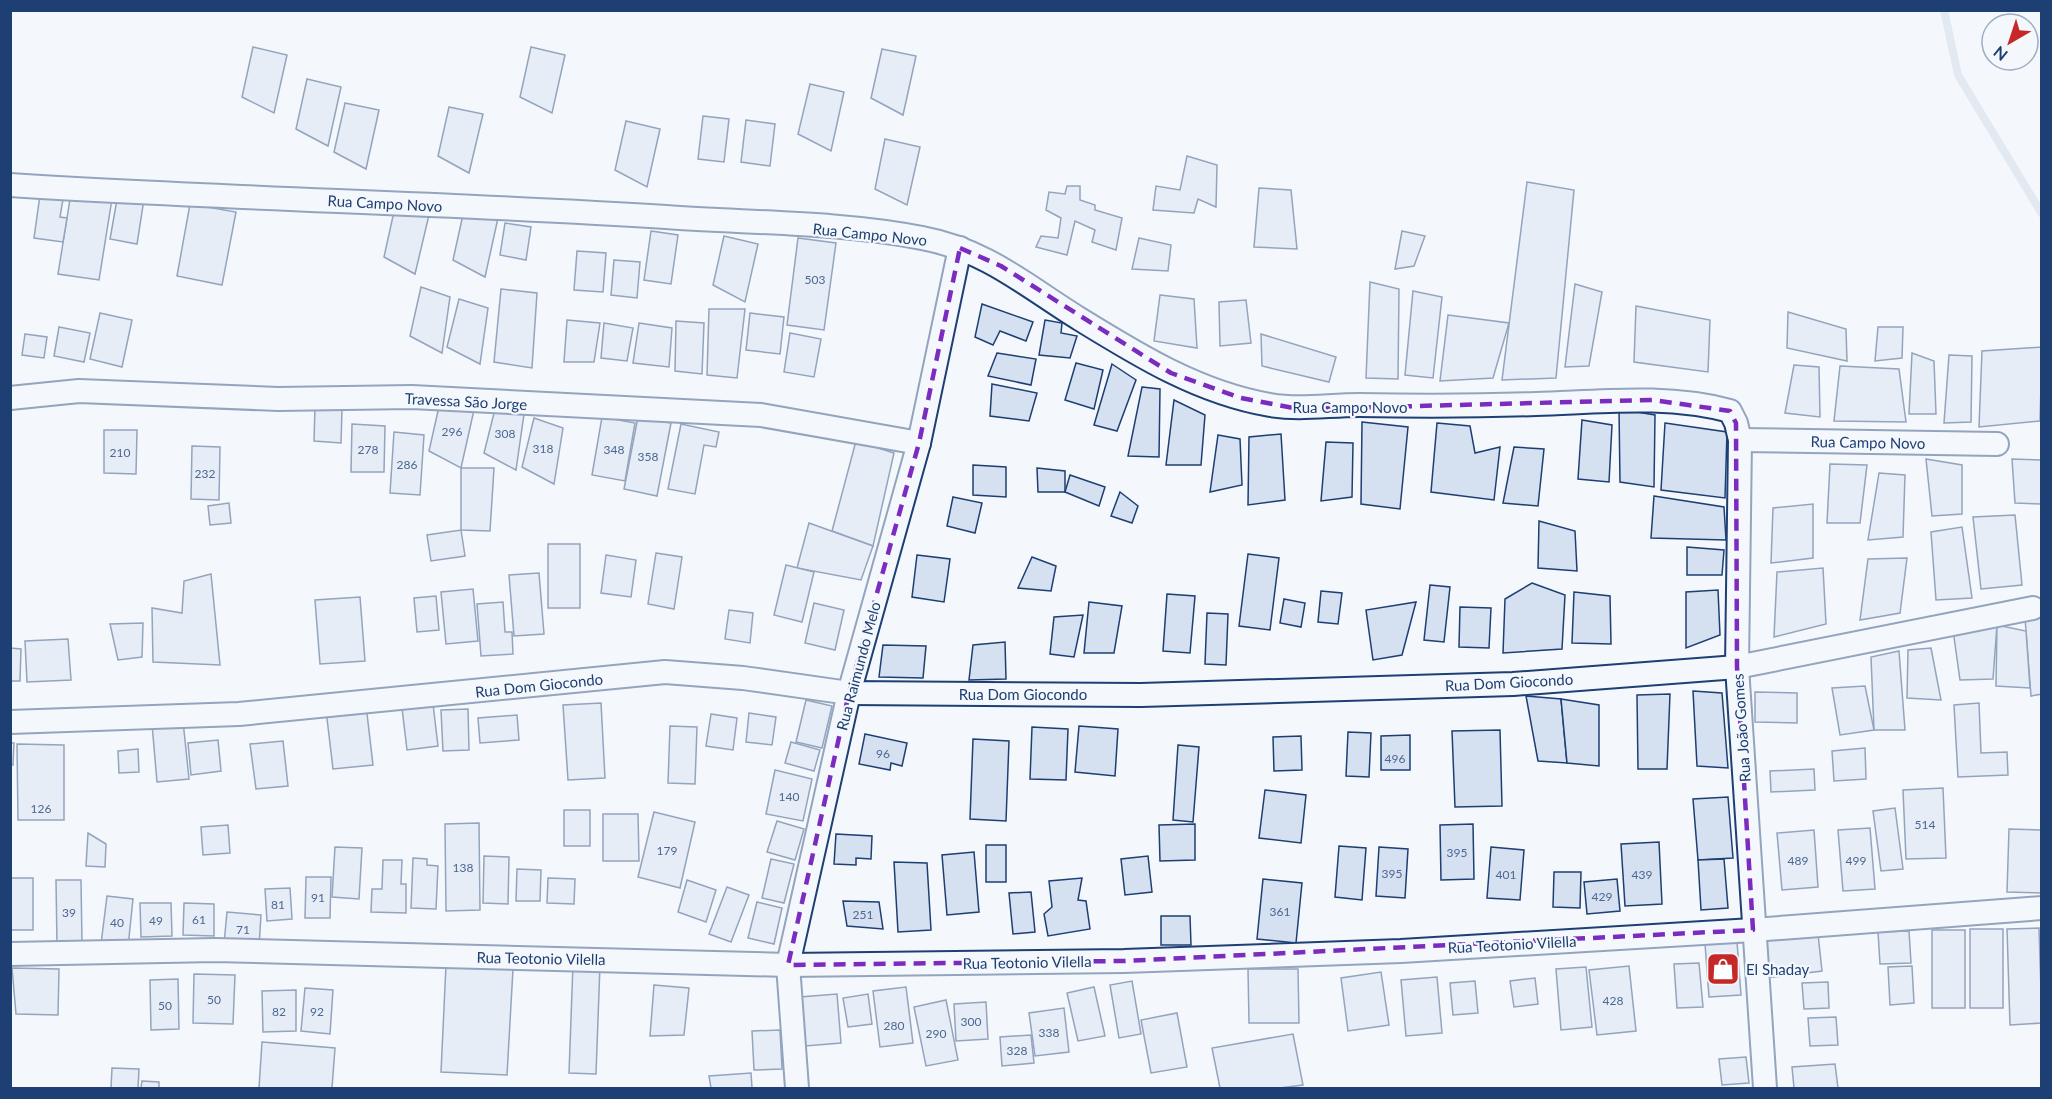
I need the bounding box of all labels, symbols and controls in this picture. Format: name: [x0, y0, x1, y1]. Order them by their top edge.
north arrow: [1980, 12, 2040, 72]
text: N: [1989, 43, 2011, 65]
street label: Rua Campo Novo: [327, 191, 443, 215]
street label: Rua Campo Novo: [812, 219, 928, 249]
house number: 503: [805, 272, 825, 287]
street label: Travessa São Jorge: [404, 389, 528, 413]
street label: Rua Campo Novo: [1293, 398, 1407, 416]
house number: 296: [442, 424, 462, 439]
house number: 308: [495, 426, 515, 441]
street label: Rua Campo Novo: [1810, 432, 1926, 452]
house number: 318: [533, 441, 553, 456]
house number: 278: [358, 442, 378, 457]
house number: 348: [604, 442, 624, 457]
house number: 210: [110, 445, 130, 460]
house number: 358: [638, 449, 658, 464]
house number: 286: [397, 457, 417, 472]
house number: 232: [195, 466, 215, 481]
street label: Rua Raimundo Melo: [832, 600, 884, 732]
street label: Rua Dom Giocondo: [474, 669, 604, 701]
street label: Rua Dom Giocondo: [1444, 670, 1574, 694]
street label: Rua João Gomes: [1728, 673, 1754, 783]
street label: Rua Dom Giocondo: [959, 685, 1087, 703]
house number: 96: [876, 746, 890, 761]
house number: 496: [1385, 751, 1405, 766]
house number: 140: [779, 789, 799, 804]
house number: 126: [31, 801, 51, 816]
house number: 514: [1915, 817, 1935, 832]
house number: 179: [657, 843, 677, 858]
house number: 395: [1447, 845, 1467, 860]
house number: 489: [1788, 853, 1808, 868]
house number: 499: [1846, 853, 1866, 868]
house number: 138: [453, 860, 473, 875]
house number: 395: [1382, 866, 1402, 881]
house number: 401: [1496, 867, 1516, 882]
house number: 439: [1632, 867, 1652, 882]
house number: 429: [1592, 889, 1612, 904]
house number: 91: [311, 890, 325, 905]
house number: 81: [271, 897, 285, 912]
house number: 361: [1270, 904, 1290, 919]
house number: 39: [62, 905, 76, 920]
house number: 251: [853, 907, 873, 922]
house number: 61: [192, 912, 206, 927]
house number: 49: [149, 913, 163, 928]
house number: 40: [110, 915, 124, 930]
house number: 71: [236, 922, 250, 937]
street label: Rua Teotonio Vilella: [1447, 932, 1577, 956]
street label: Rua Teotonio Vilella: [476, 948, 606, 968]
shop icon: El Shaday: [1705, 951, 1741, 987]
street label: Rua Teotonio Vilella: [962, 952, 1092, 972]
place label: El Shaday: [1746, 960, 1809, 978]
house number: 50: [207, 992, 221, 1007]
house number: 428: [1603, 993, 1623, 1008]
house number: 50: [158, 998, 172, 1013]
house number: 82: [272, 1004, 286, 1019]
house number: 92: [310, 1004, 324, 1019]
house number: 300: [961, 1014, 981, 1029]
house number: 280: [884, 1018, 904, 1033]
house number: 338: [1039, 1025, 1059, 1040]
house number: 290: [926, 1026, 946, 1041]
house number: 328: [1007, 1043, 1027, 1058]

